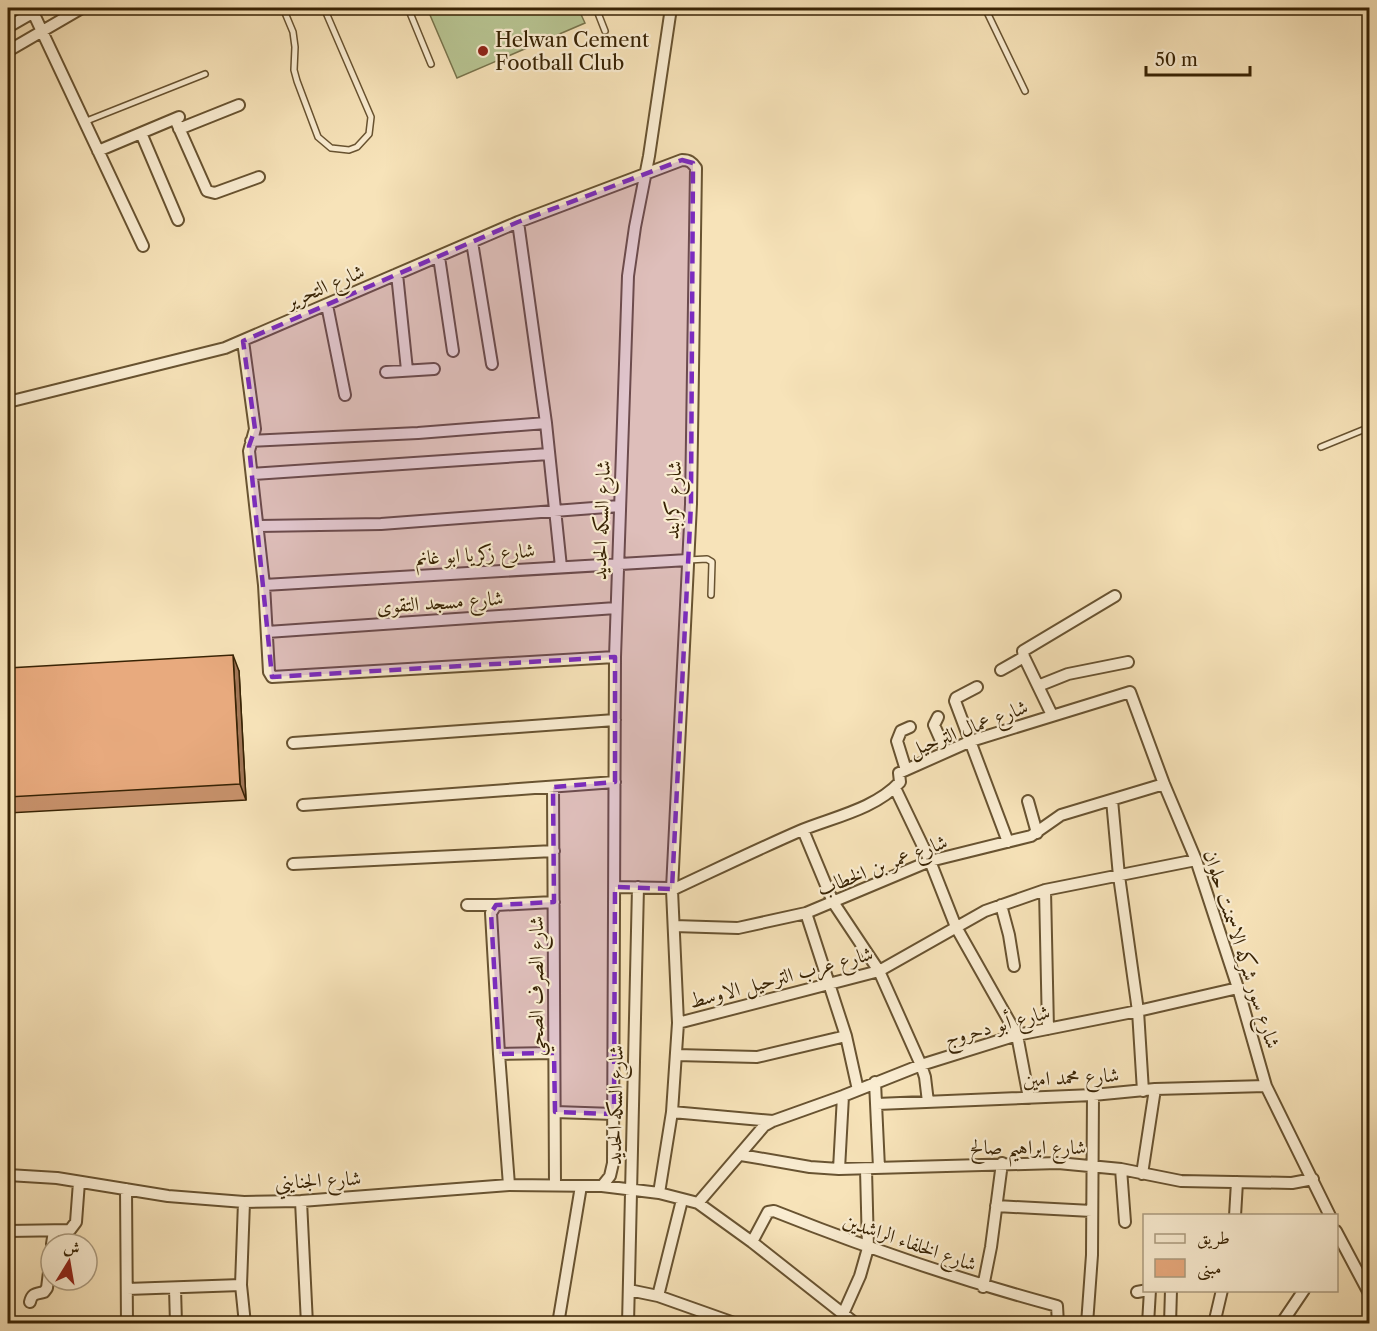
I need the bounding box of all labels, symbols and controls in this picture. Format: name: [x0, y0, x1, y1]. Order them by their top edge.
place label: Helwan Cement Football Club: [495, 28, 649, 75]
scale bar: [1146, 39, 1250, 77]
marker: Helwan Cement Football Club: [476, 44, 490, 58]
text: 50 m: [1155, 49, 1198, 71]
street label: شارع التحرير: [280, 259, 370, 320]
street label: شارع السكه الحديد: [587, 460, 621, 581]
street label: شارع كرابند: [660, 460, 692, 540]
street label: شارع زكريا ابو غانم: [414, 538, 536, 576]
street label: شارع مسجد التقوى: [376, 586, 505, 624]
street label: شارع عمال الترحيل: [905, 694, 1033, 767]
street label: شارع عمر بن الخطاب: [813, 829, 953, 906]
street label: شارع سور شركه الاسمنت حلوان: [1193, 847, 1285, 1053]
street label: شارع الصرف الصحي: [524, 916, 555, 1056]
street label: شارع عرب الترحيل الاوسط: [686, 941, 877, 1019]
street label: شارع أبو دحروج: [941, 997, 1054, 1056]
street label: شارع السكه الحديد: [602, 1045, 634, 1165]
street label: شارع محمد امين: [1022, 1062, 1120, 1098]
street label: شارع ابراهيم صالح: [970, 1135, 1086, 1167]
street label: شارع الجنايني: [274, 1166, 362, 1200]
street label: شارع الخلفاء الراشدين: [838, 1208, 980, 1282]
legend: [1143, 1214, 1338, 1292]
text: طريق: [1197, 1227, 1230, 1250]
north arrow: [39, 1232, 99, 1292]
text: ش: [62, 1236, 82, 1259]
text: مبنى: [1197, 1257, 1222, 1281]

